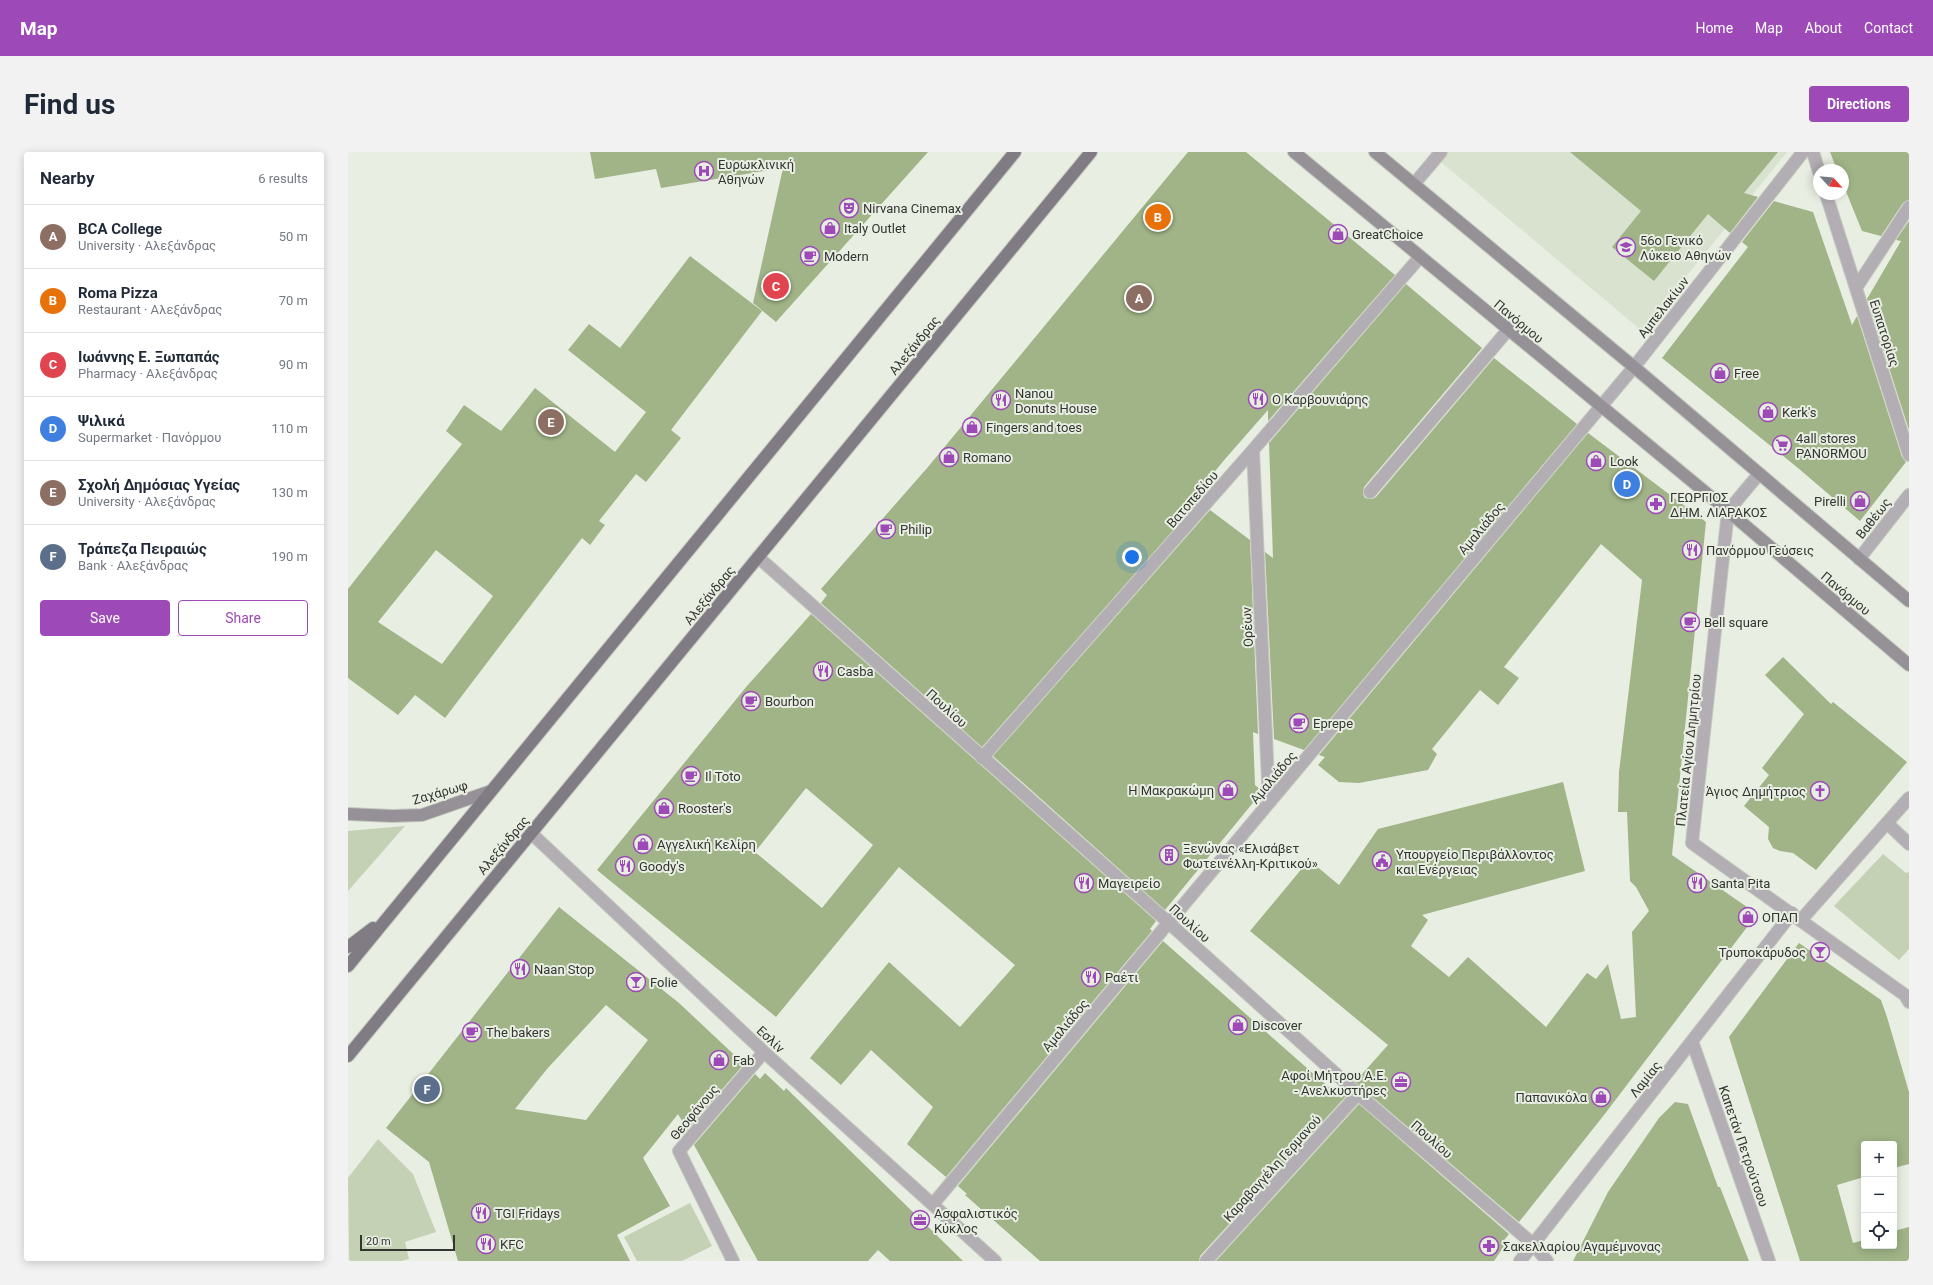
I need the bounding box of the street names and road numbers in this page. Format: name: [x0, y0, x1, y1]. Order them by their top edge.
street label: Αμπελακίων: [1635, 273, 1692, 341]
street label: Πανόρμου: [1491, 297, 1546, 346]
street label: Ευπατορίας: [1867, 298, 1902, 369]
street label: Αλεξάνδρας: [886, 313, 944, 379]
street label: Βατοπεδίου: [1164, 468, 1221, 531]
street label: Βαθέως: [1853, 495, 1894, 542]
street label: Αμαλιάδος: [1455, 499, 1508, 558]
street label: Αλεξάνδρας: [681, 563, 739, 629]
street label: Πανόρμου: [1818, 569, 1873, 618]
street label: Ορέων: [1239, 606, 1256, 647]
street label: Πλατεία Αγίου Δημητρίου: [1673, 673, 1704, 827]
street label: Πουλίου: [923, 686, 970, 731]
street label: Αμαλιάδος: [1247, 748, 1300, 807]
street label: Ζαχάρωφ: [411, 777, 470, 808]
street label: Αλεξάνδρας: [475, 813, 533, 878]
street label: Πουλίου: [1166, 901, 1213, 946]
street label: Αμαλιάδος: [1039, 996, 1092, 1055]
street label: Εσλίν: [754, 1023, 788, 1056]
street label: Λαμίας: [1627, 1058, 1664, 1100]
street label: Θεοφάνους: [667, 1082, 722, 1143]
street label: Καπετάν Πετρούτσου: [1716, 1084, 1771, 1209]
street label: Καραβαγγέλη Γερμανού: [1220, 1112, 1324, 1225]
street label: Πουλίου: [1408, 1117, 1455, 1161]

